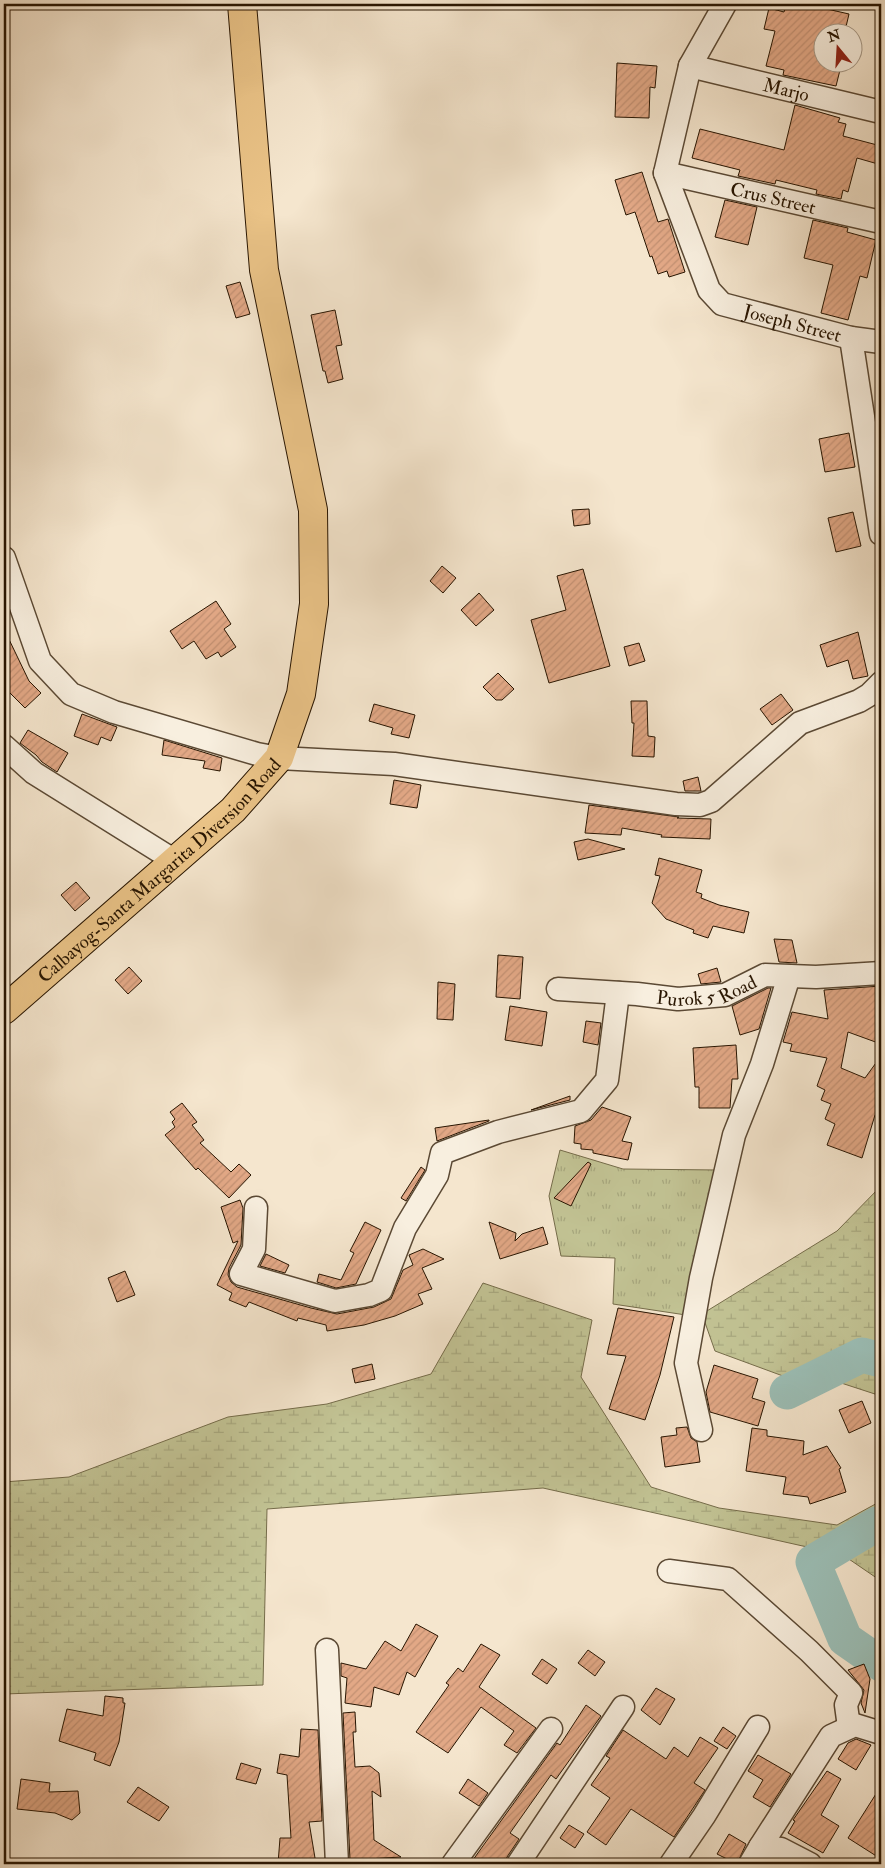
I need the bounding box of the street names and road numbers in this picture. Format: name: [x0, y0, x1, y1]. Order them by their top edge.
street label: Marjo: [760, 73, 812, 107]
street label: Crus Street: [728, 177, 818, 220]
street label: Joseph Street: [740, 299, 844, 348]
street label: Calbayog-Santa Margarita Diversion Road: [33, 753, 287, 988]
street label: Purok 5 Road: [655, 970, 761, 1012]

